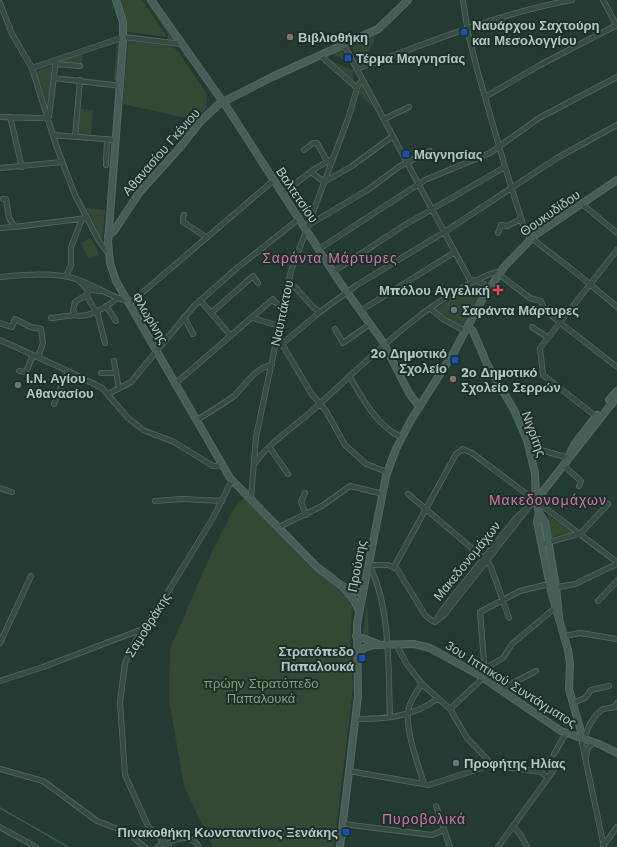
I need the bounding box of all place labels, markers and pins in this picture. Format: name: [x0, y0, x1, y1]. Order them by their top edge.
place label: Ναυάρχου Σαχτούρη και Μεσολογγίου: [472, 18, 599, 48]
marker: Ναυάρχου Σαχτούρη και Μεσολογγίου: [459, 27, 469, 37]
place label: Βιβλιοθήκη: [298, 30, 368, 45]
marker: Βιβλιοθήκη: [285, 32, 295, 42]
place label: Τέρμα Μαγνησίας: [356, 51, 465, 66]
marker: Τέρμα Μαγνησίας: [343, 53, 353, 63]
place label: Μαγνησίας: [414, 147, 483, 162]
marker: Μαγνησίας: [401, 149, 411, 159]
place label: Μπόλου Αγγελική: [379, 283, 490, 298]
marker: Μπόλου Αγγελική: [493, 285, 503, 295]
place label: Σαράντα Μάρτυρες: [462, 303, 579, 318]
marker: Σαράντα Μάρτυρες: [449, 305, 459, 315]
place label: 2ο Δημοτικό Σχολείο: [370, 346, 447, 376]
marker: 2ο Δημοτικό Σχολείο: [450, 355, 460, 365]
place label: 2ο Δημοτικό Σχολείο Σερρών: [461, 365, 561, 395]
place label: Ι.Ν. Αγίου Αθανασίου: [26, 371, 94, 401]
marker: 2ο Δημοτικό Σχολείο Σερρών: [448, 374, 458, 384]
marker: Ι.Ν. Αγίου Αθανασίου: [13, 380, 23, 390]
place label: Στρατόπεδο Παπαλουκά: [279, 644, 354, 674]
marker: Στρατόπεδο Παπαλουκά: [357, 653, 367, 663]
place label: Προφήτης Ηλίας: [464, 756, 566, 771]
marker: Προφήτης Ηλίας: [451, 758, 461, 768]
place label: Πινακοθήκη Κωνσταντίνος Ξενάκης: [118, 825, 338, 840]
marker: Πινακοθήκη Κωνσταντίνος Ξενάκης: [341, 827, 351, 837]

